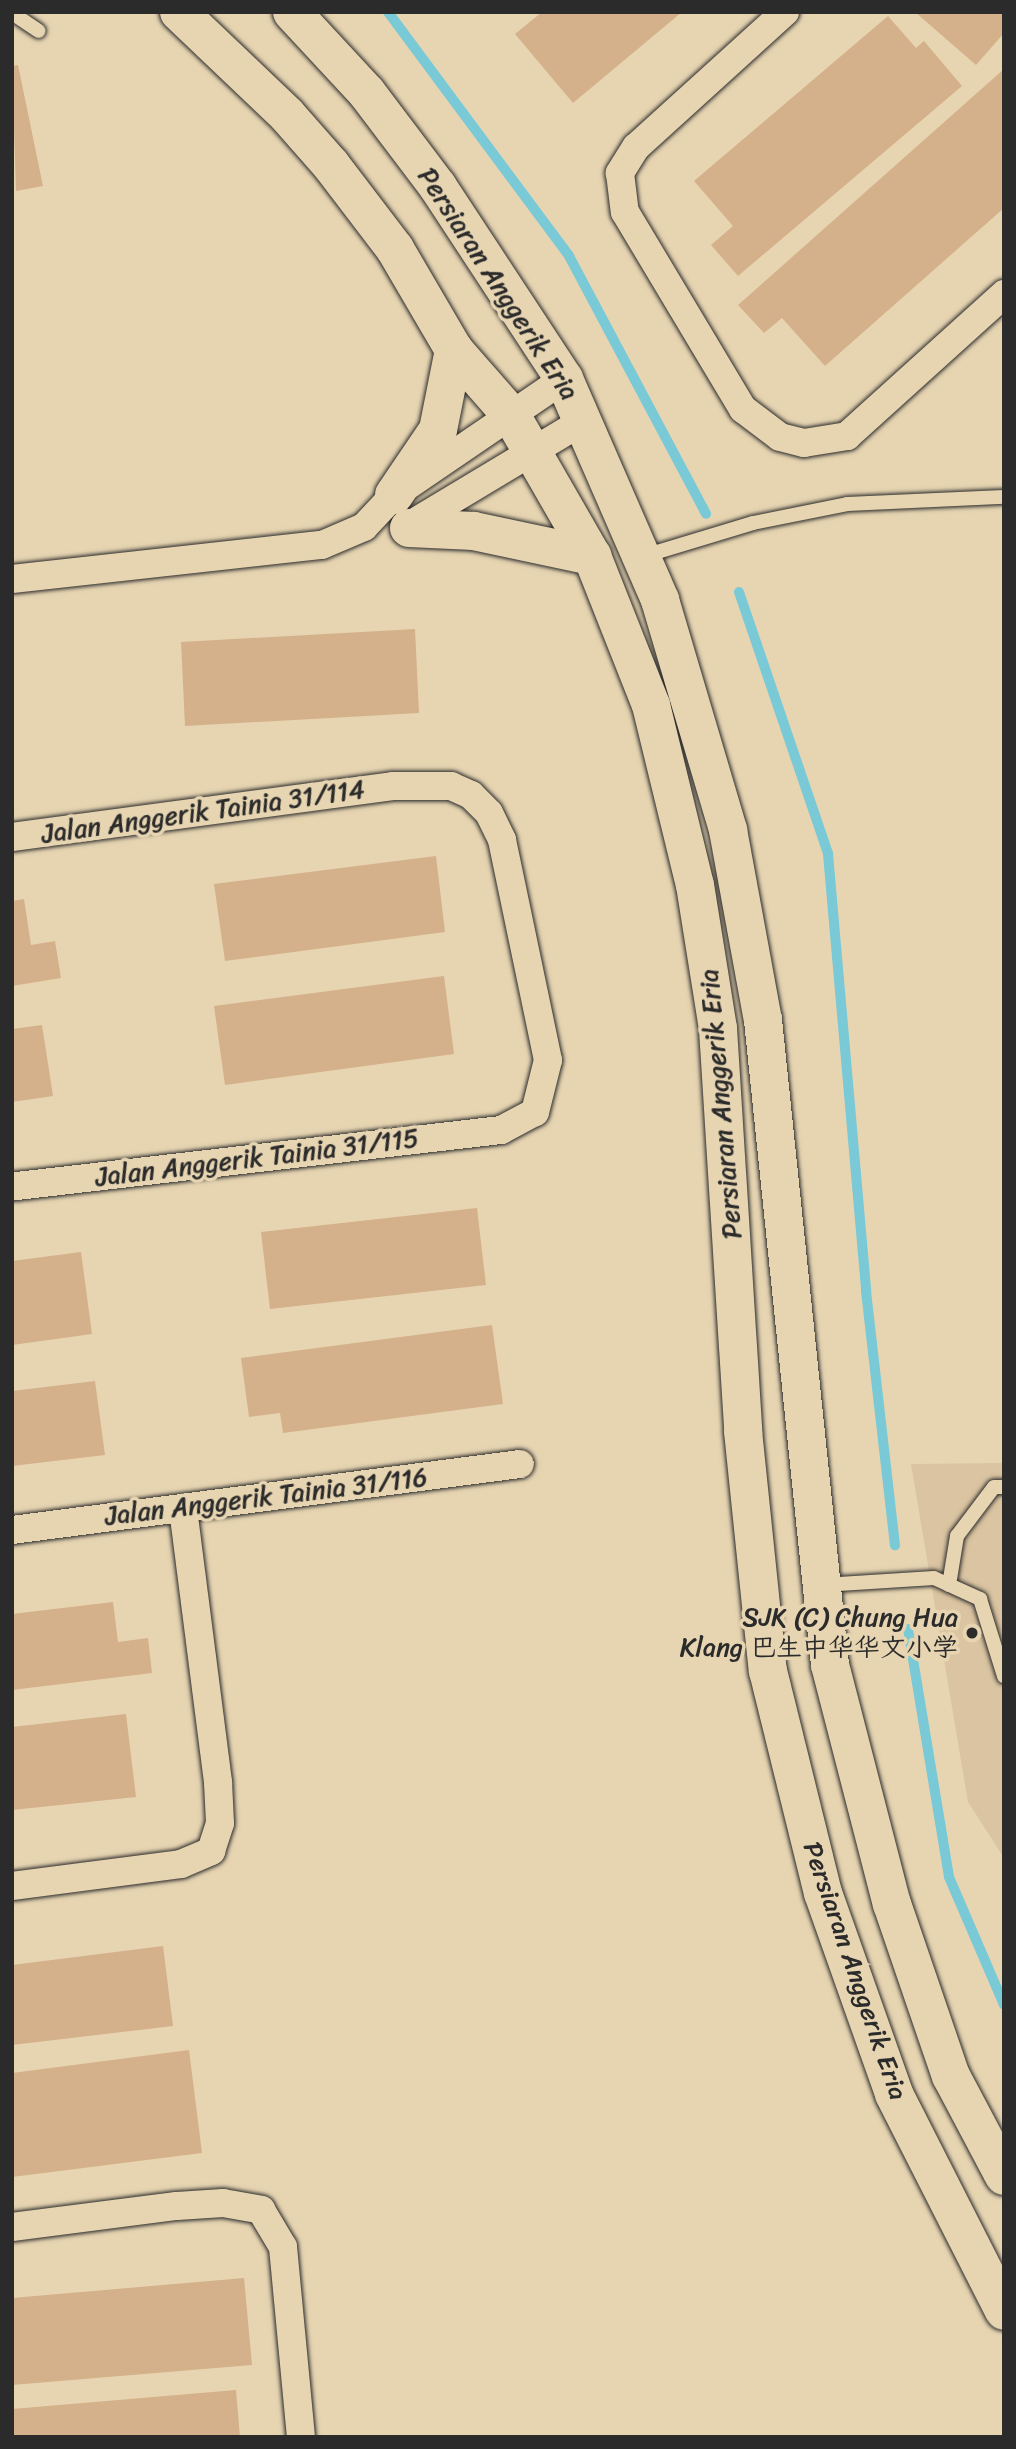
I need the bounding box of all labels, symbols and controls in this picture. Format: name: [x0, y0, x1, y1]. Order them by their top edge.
street label: Persiaran Anggerik Eria: [411, 162, 585, 406]
street label: Jalan Anggerik Tainia 31/114: [40, 774, 366, 850]
street label: Persiaran Anggerik Eria: [694, 968, 748, 1240]
street label: Jalan Anggerik Tainia 31/115: [94, 1123, 420, 1193]
street label: Jalan Anggerik Tainia 31/116: [103, 1462, 429, 1532]
place label: SJK (C) Chung Hua Klang 巴生中华华文小学: [680, 1602, 958, 1664]
marker: SJK (C) Chung Hua Klang 巴生中华华文小学: [964, 1625, 980, 1641]
street label: Persiaran Anggerik Eria: [796, 1838, 914, 2104]

